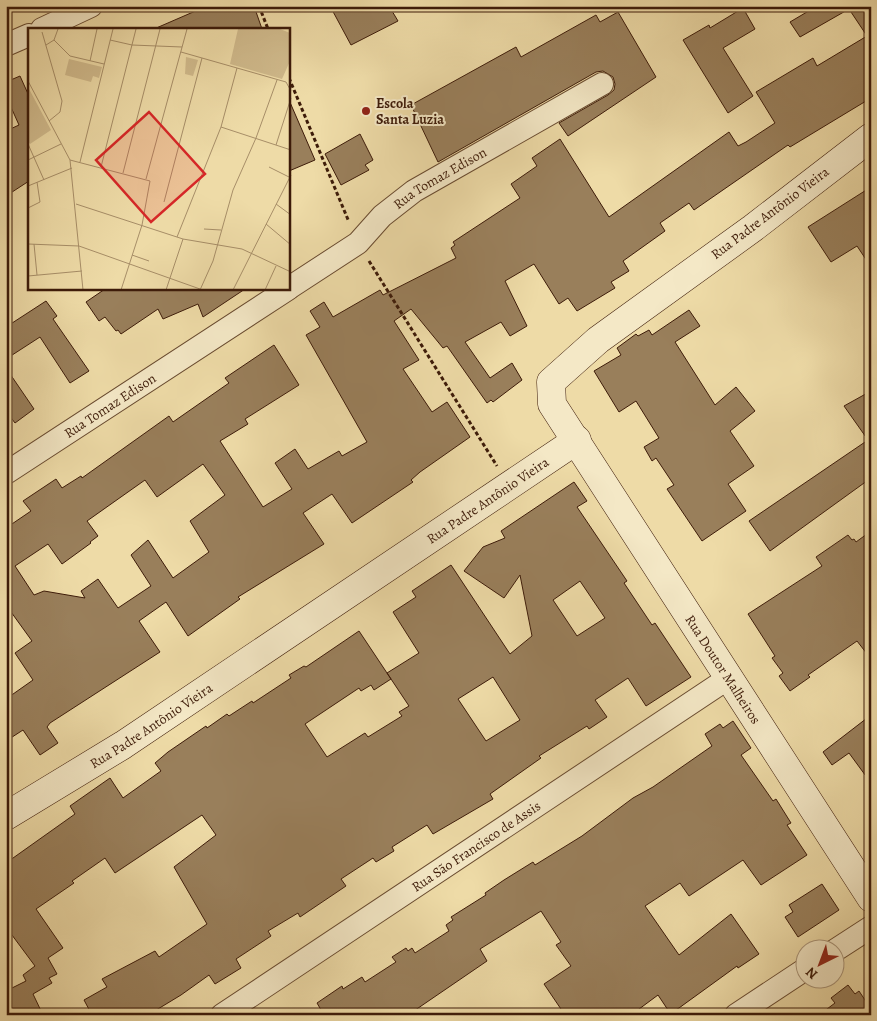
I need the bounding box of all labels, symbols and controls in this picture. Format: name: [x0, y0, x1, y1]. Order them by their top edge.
inset map: [28, 28, 290, 290]
place label: Escola Santa Luzia: [376, 94, 444, 129]
marker: Escola Santa Luzia: [360, 105, 372, 117]
street label: Rua Tomaz Edison: [389, 142, 490, 213]
street label: Rua Padre Antônio Vieira: [707, 162, 833, 264]
street label: Rua Tomaz Edison: [60, 368, 160, 442]
street label: Rua Padre Antônio Vieira: [423, 452, 553, 548]
street label: Rua Doutor Malheiros: [681, 611, 766, 727]
street label: Rua Padre Antônio Vieira: [86, 678, 217, 773]
street label: Rua São Francisco de Assis: [408, 796, 544, 896]
north arrow: [794, 938, 844, 988]
text: N: [801, 963, 822, 984]

